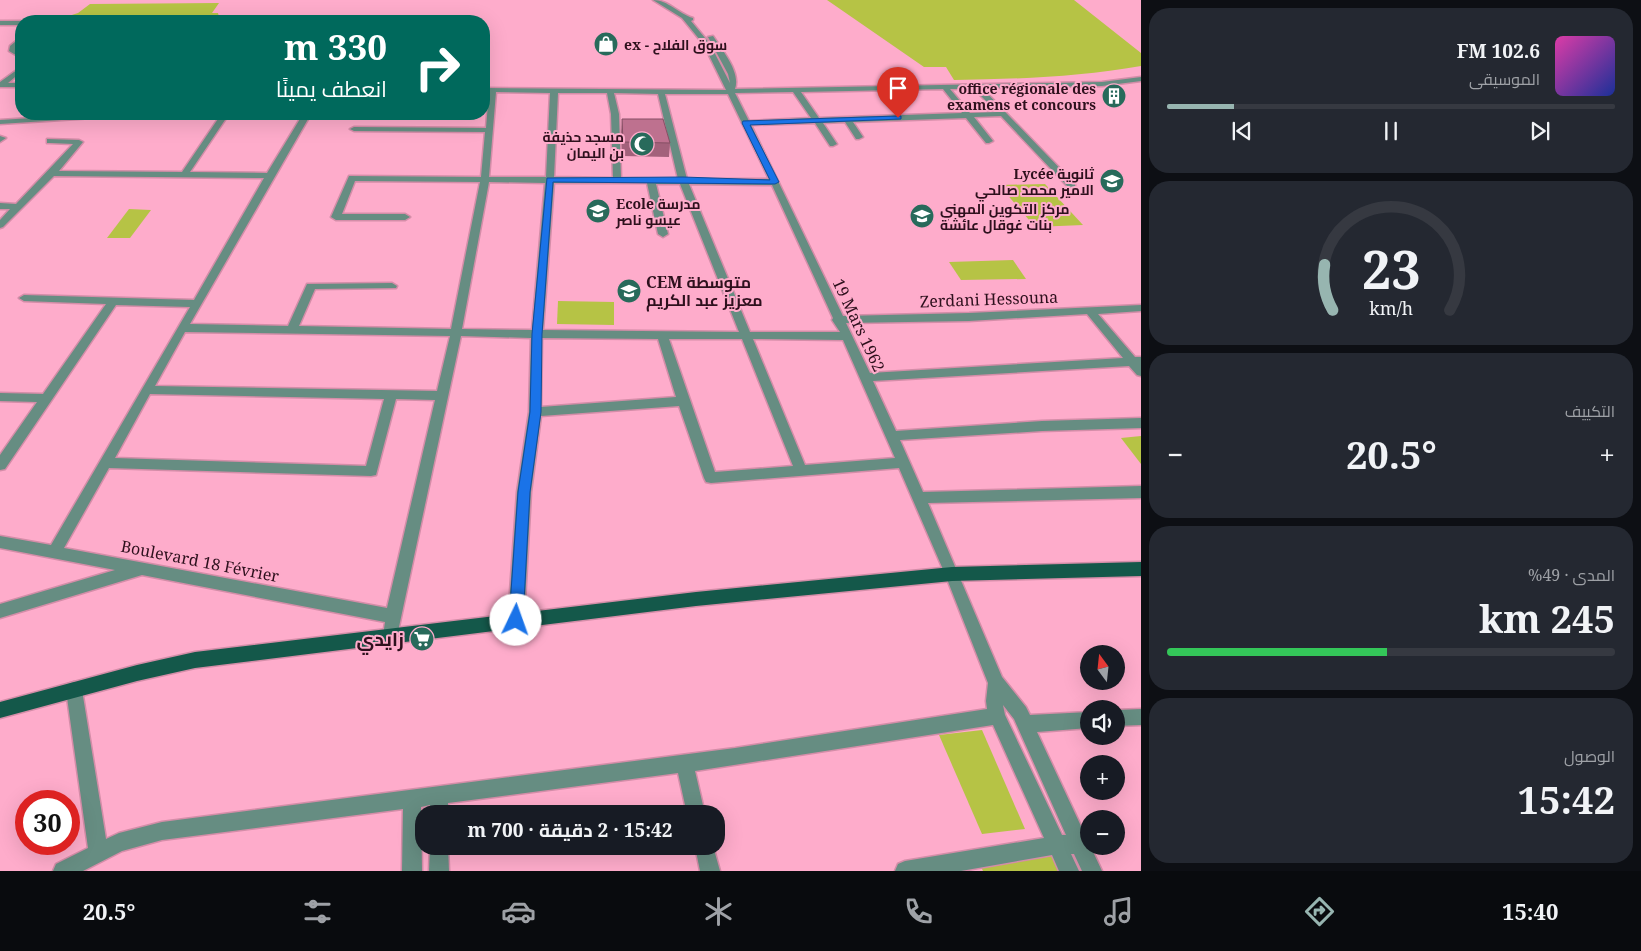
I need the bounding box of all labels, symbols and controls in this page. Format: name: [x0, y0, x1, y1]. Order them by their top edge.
text: 330 m: [284, 23, 387, 70]
shop icon: ex - سوق الفلاح: [593, 31, 619, 57]
icon: right: [405, 35, 470, 100]
place label: ex - سوق الفلاح: [624, 35, 727, 55]
text: 102.6 FM: [1457, 38, 1540, 64]
pin: [877, 67, 919, 118]
text: الموسيقى: [1469, 68, 1540, 90]
text: انعطف يمينًا: [276, 73, 387, 103]
icon: arrive: [884, 74, 912, 102]
place label: office régionale des examens et concours: [947, 79, 1096, 114]
building icon: office régionale des examens et concours: [1101, 83, 1127, 109]
icon: previous: [1228, 117, 1256, 145]
icon: pause: [1377, 117, 1405, 145]
icon: next: [1526, 117, 1554, 145]
place label: مسجد حذيفة بن اليمان: [543, 127, 624, 162]
mosque icon: مسجد حذيفة بن اليمان: [629, 131, 655, 157]
place label: Lycée ثانوية الامير محمد صالحي: [975, 164, 1095, 202]
school or university icon: Lycée ثانوية الامير محمد صالحي: [1099, 168, 1125, 194]
place label: Ecole مدرسة عيسو ناصر: [615, 194, 701, 229]
school or university icon: Ecole مدرسة عيسو ناصر: [585, 198, 611, 224]
place label: مركز التكوين المهني بنات غوقال عائشة: [940, 199, 1070, 234]
school or university icon: مركز التكوين المهني بنات غوقال عائشة: [909, 203, 935, 229]
text: 23: [1362, 233, 1420, 304]
place label: CEM متوسطة معزيز عبد الكريم: [646, 271, 763, 312]
street label: 19 Mars 1962: [828, 275, 890, 375]
school or university icon: CEM متوسطة معزيز عبد الكريم: [616, 278, 642, 304]
street label: Zerdani Hessouna: [919, 286, 1059, 312]
text: km/h: [1369, 296, 1413, 320]
text: التكييف: [1565, 400, 1615, 422]
text: 20.5°: [1346, 428, 1437, 480]
text: −: [1167, 435, 1183, 473]
text: +: [1599, 435, 1615, 473]
street label: Boulevard 18 Février: [119, 535, 281, 587]
text: المدى · 49%: [1528, 564, 1615, 586]
text: 245 km: [1479, 592, 1615, 644]
position arrow: [489, 593, 541, 645]
place label: زايدي: [356, 626, 404, 655]
supermarket icon: زايدي: [409, 626, 435, 652]
north arrow: [1080, 645, 1125, 690]
map controls: [1080, 645, 1125, 855]
button: sound: [1080, 700, 1125, 745]
text: الوصول: [1564, 745, 1615, 767]
button: +: [1080, 755, 1125, 800]
text: 15:42: [1518, 773, 1615, 825]
speed limit sign: 30: [15, 790, 80, 855]
button: −: [1080, 810, 1125, 855]
text: 15:42 · 2 دقيقة · 700 m: [468, 817, 672, 843]
icon: filters: [300, 894, 335, 929]
icon: car: [501, 894, 536, 929]
icon: climate: [701, 894, 736, 929]
icon: phone: [901, 894, 936, 929]
icon: music: [1101, 894, 1136, 929]
icon: directions: [1302, 894, 1337, 929]
text: 20.5°: [83, 896, 135, 926]
text: 15:40: [1502, 896, 1558, 926]

